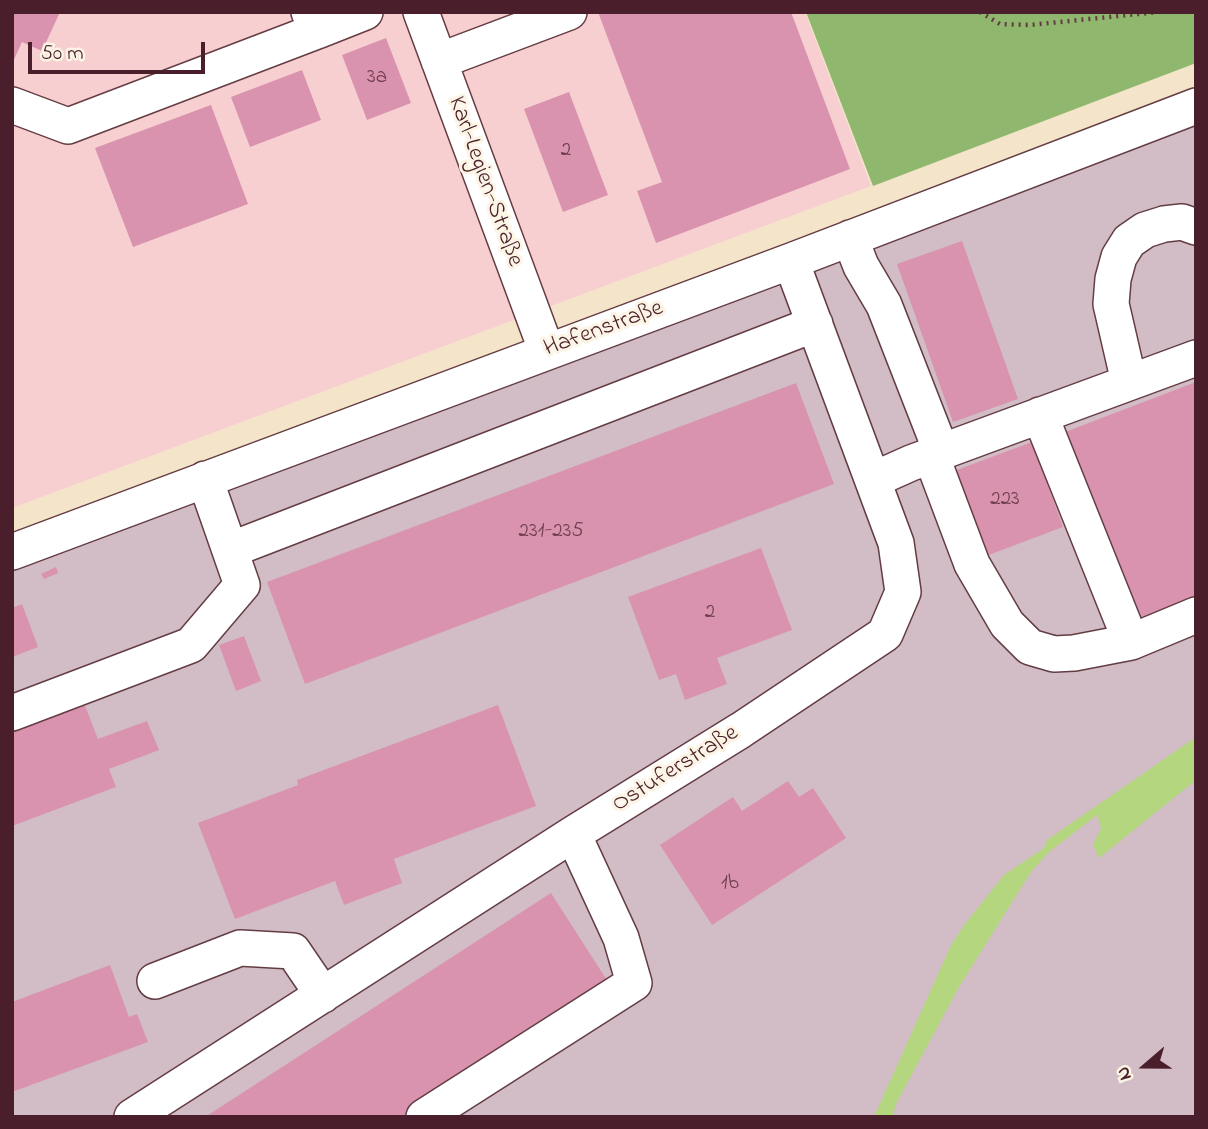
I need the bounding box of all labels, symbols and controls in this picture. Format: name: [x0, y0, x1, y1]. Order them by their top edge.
scale bar: [32, 28, 208, 72]
text: 50 m: [41, 39, 84, 69]
house number: 3a: [367, 66, 387, 92]
street label: Karl-Legien-Straße: [440, 93, 528, 271]
house number: 2: [561, 139, 571, 165]
street label: Hafenstraße: [541, 295, 667, 365]
house number: 223: [990, 488, 1020, 514]
house number: 231-235: [519, 520, 583, 546]
house number: 2: [705, 601, 715, 627]
street label: Ostuferstraße: [608, 720, 744, 820]
house number: 1b: [721, 872, 739, 898]
north arrow: [1110, 1031, 1180, 1101]
text: N: [1110, 1063, 1140, 1084]

